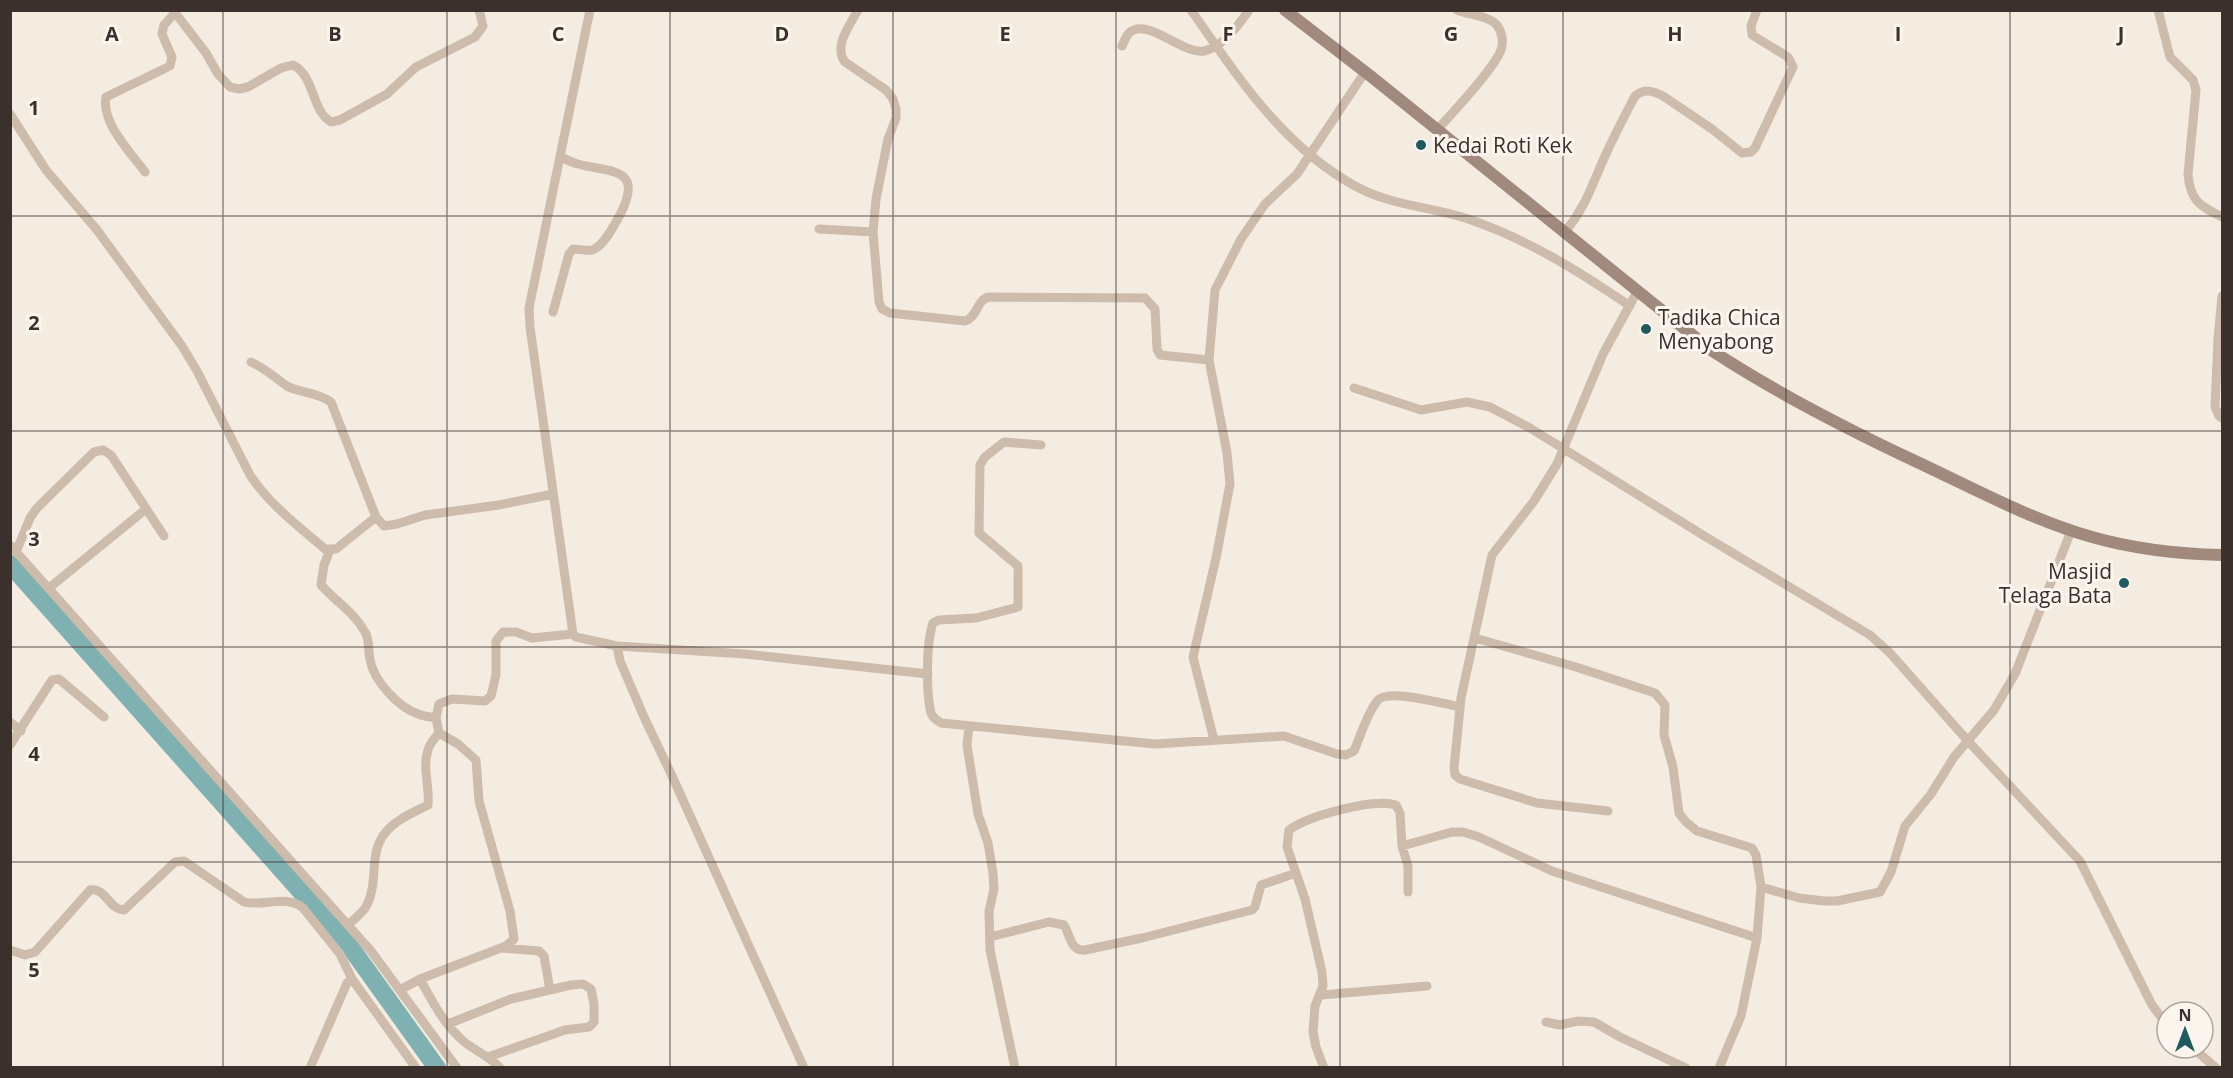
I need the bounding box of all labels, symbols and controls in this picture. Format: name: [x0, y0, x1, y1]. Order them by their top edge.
text: A: [105, 20, 119, 47]
text: B: [328, 20, 342, 47]
text: C: [552, 20, 565, 47]
text: D: [775, 20, 789, 47]
text: E: [999, 20, 1011, 47]
text: F: [1223, 20, 1233, 47]
text: G: [1444, 20, 1458, 47]
text: H: [1667, 20, 1683, 47]
text: I: [1895, 20, 1901, 47]
text: J: [2116, 20, 2124, 47]
text: 1: [28, 94, 40, 121]
place label: Kedai Roti Kek: [1433, 131, 1572, 159]
marker: Kedai Roti Kek: [1414, 138, 1428, 152]
place label: Tadika Chica Menyabong: [1658, 303, 1781, 355]
text: 2: [28, 309, 40, 336]
marker: Tadika Chica Menyabong: [1639, 322, 1653, 336]
text: 3: [28, 525, 40, 552]
place label: Masjid Telaga Bata: [1999, 557, 2112, 609]
marker: Masjid Telaga Bata: [2117, 576, 2131, 590]
text: 4: [28, 740, 40, 767]
text: 5: [28, 956, 40, 983]
north arrow: [2155, 1000, 2215, 1060]
text: N: [2178, 1004, 2192, 1026]

